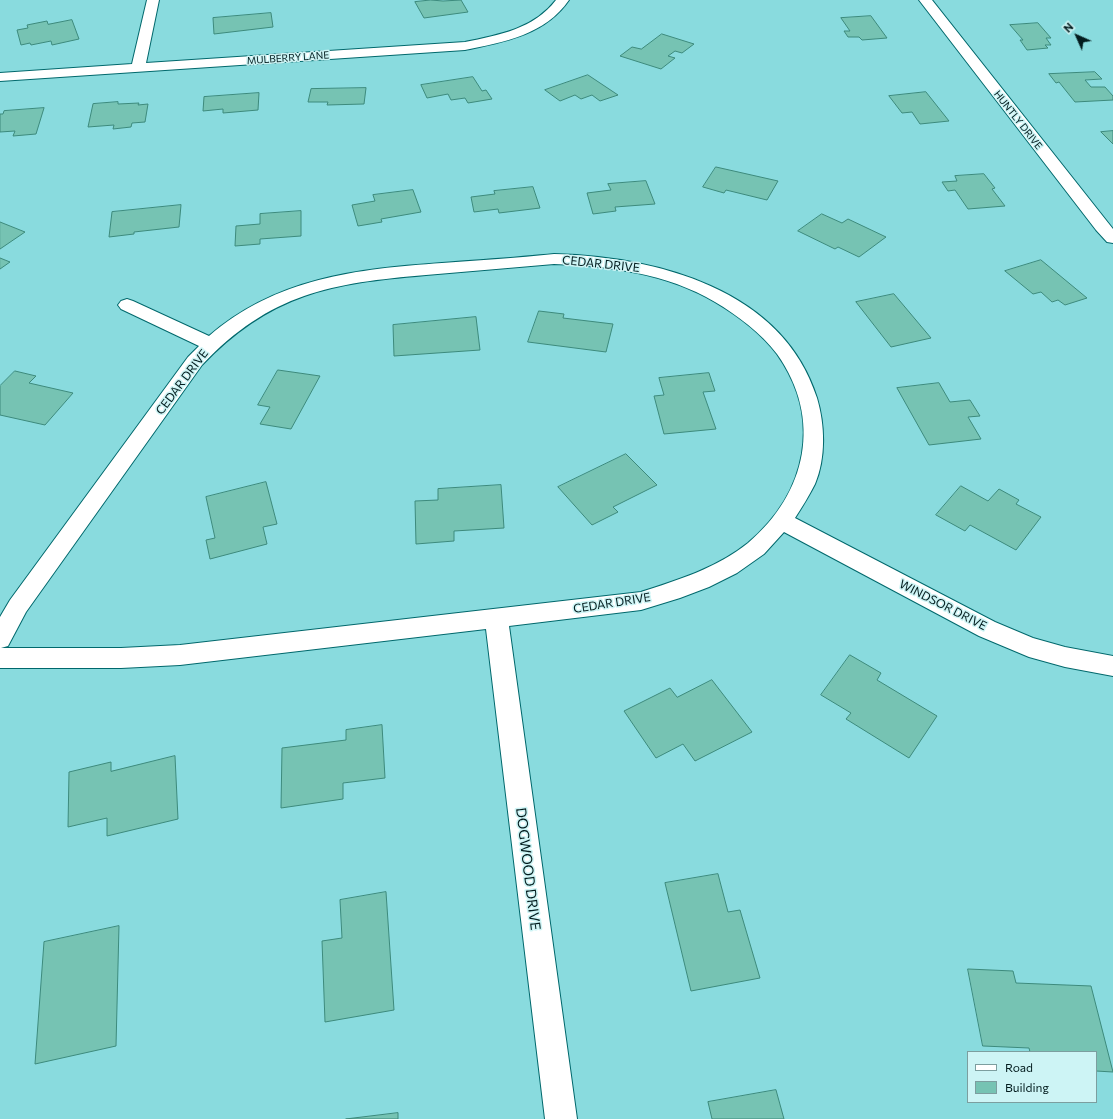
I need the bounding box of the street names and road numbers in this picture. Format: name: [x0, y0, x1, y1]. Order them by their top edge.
street label: MULBERRY LANE: [246, 49, 330, 67]
street label: HUNTLY DRIVE: [991, 88, 1045, 152]
street label: CEDAR DRIVE: [561, 253, 641, 275]
street label: CEDAR DRIVE: [153, 347, 211, 417]
street label: WINDSOR DRIVE: [897, 577, 989, 633]
street label: CEDAR DRIVE: [572, 590, 652, 616]
street label: DOGWOOD DRIVE: [512, 807, 544, 931]

